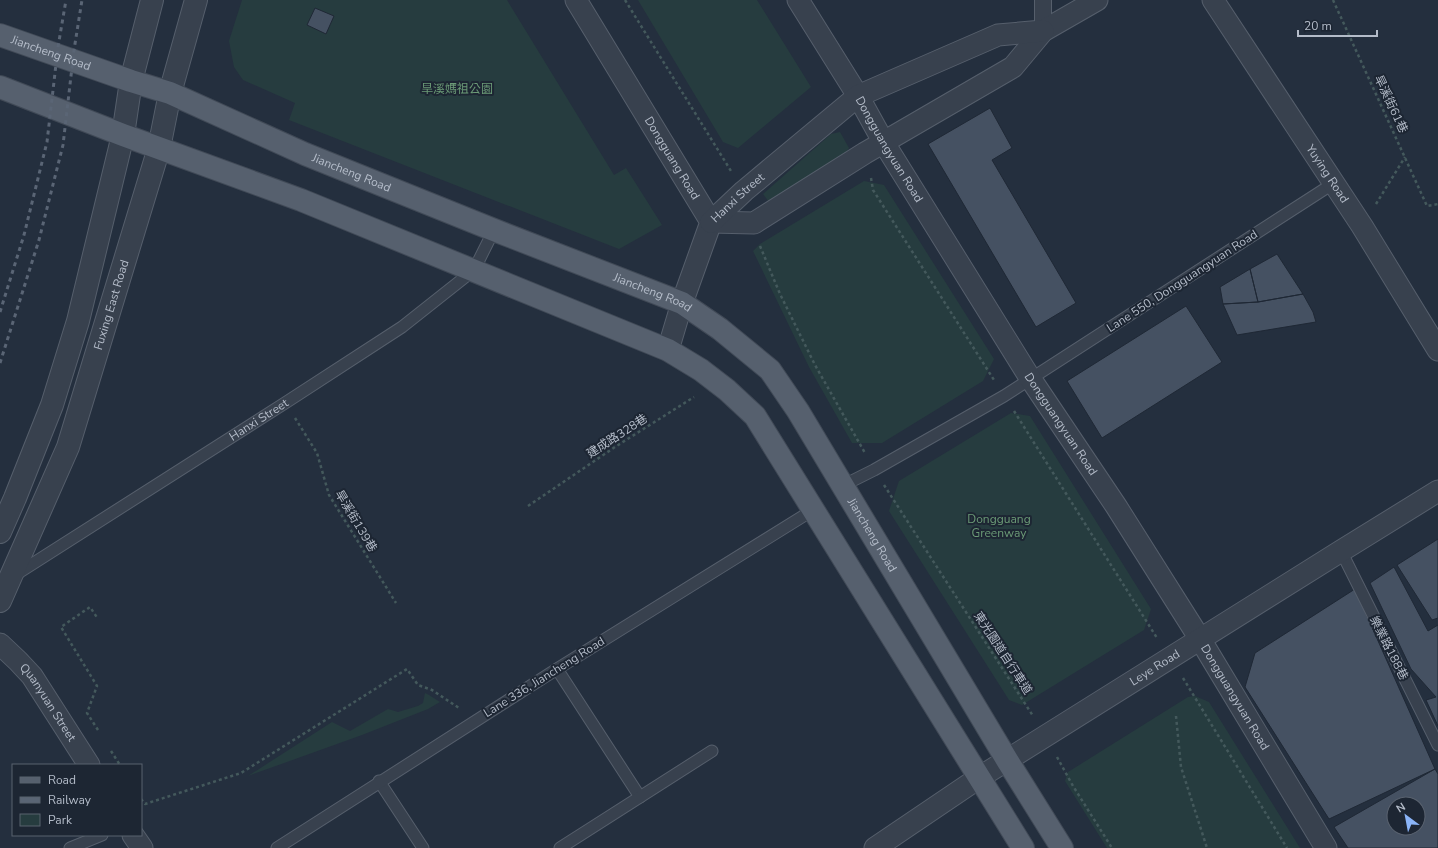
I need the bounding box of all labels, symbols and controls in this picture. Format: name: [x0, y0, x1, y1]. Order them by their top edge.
scale bar: [1298, 12, 1377, 38]
text: 20 m: [1304, 18, 1332, 34]
street label: Jiancheng Road: [8, 31, 93, 74]
street label: 旱溪街61巷: [1371, 72, 1411, 136]
park label: 旱溪媽祖公園: [421, 81, 493, 97]
street label: Dongguangyuan Road: [852, 93, 927, 205]
street label: Dongguang Road: [641, 114, 704, 203]
street label: Yuying Road: [1302, 140, 1353, 206]
street label: Jiancheng Road: [309, 149, 393, 196]
street label: Hanxi Street: [707, 169, 768, 226]
street label: Lane 550, Dongguangyuan Road: [1103, 226, 1261, 336]
street label: Fuxing East Road: [90, 258, 133, 352]
street label: Jiancheng Road: [610, 269, 695, 316]
street label: Dongguangyuan Road: [1021, 370, 1101, 479]
street label: Hanxi Street: [226, 394, 292, 445]
street label: 建成路328巷: [583, 410, 651, 462]
street label: 旱溪街139巷: [331, 487, 381, 555]
street label: Jiancheng Road: [843, 494, 901, 575]
park label: Dongguang Greenway: [967, 511, 1031, 541]
street label: 東光園道自行車道: [970, 608, 1036, 698]
street label: 樂業路188巷: [1366, 613, 1412, 683]
street label: Lane 336, Jiancheng Road: [480, 633, 608, 721]
street label: Dongguangyuan Road: [1197, 641, 1273, 753]
street label: Leye Road: [1127, 646, 1183, 689]
street label: Quanyuan Street: [16, 660, 80, 745]
legend: [12, 764, 142, 836]
text: Road: [48, 772, 76, 788]
text: Railway: [48, 792, 92, 808]
north arrow: [1386, 796, 1426, 836]
text: N: [1393, 799, 1408, 816]
text: Park: [48, 812, 73, 828]

